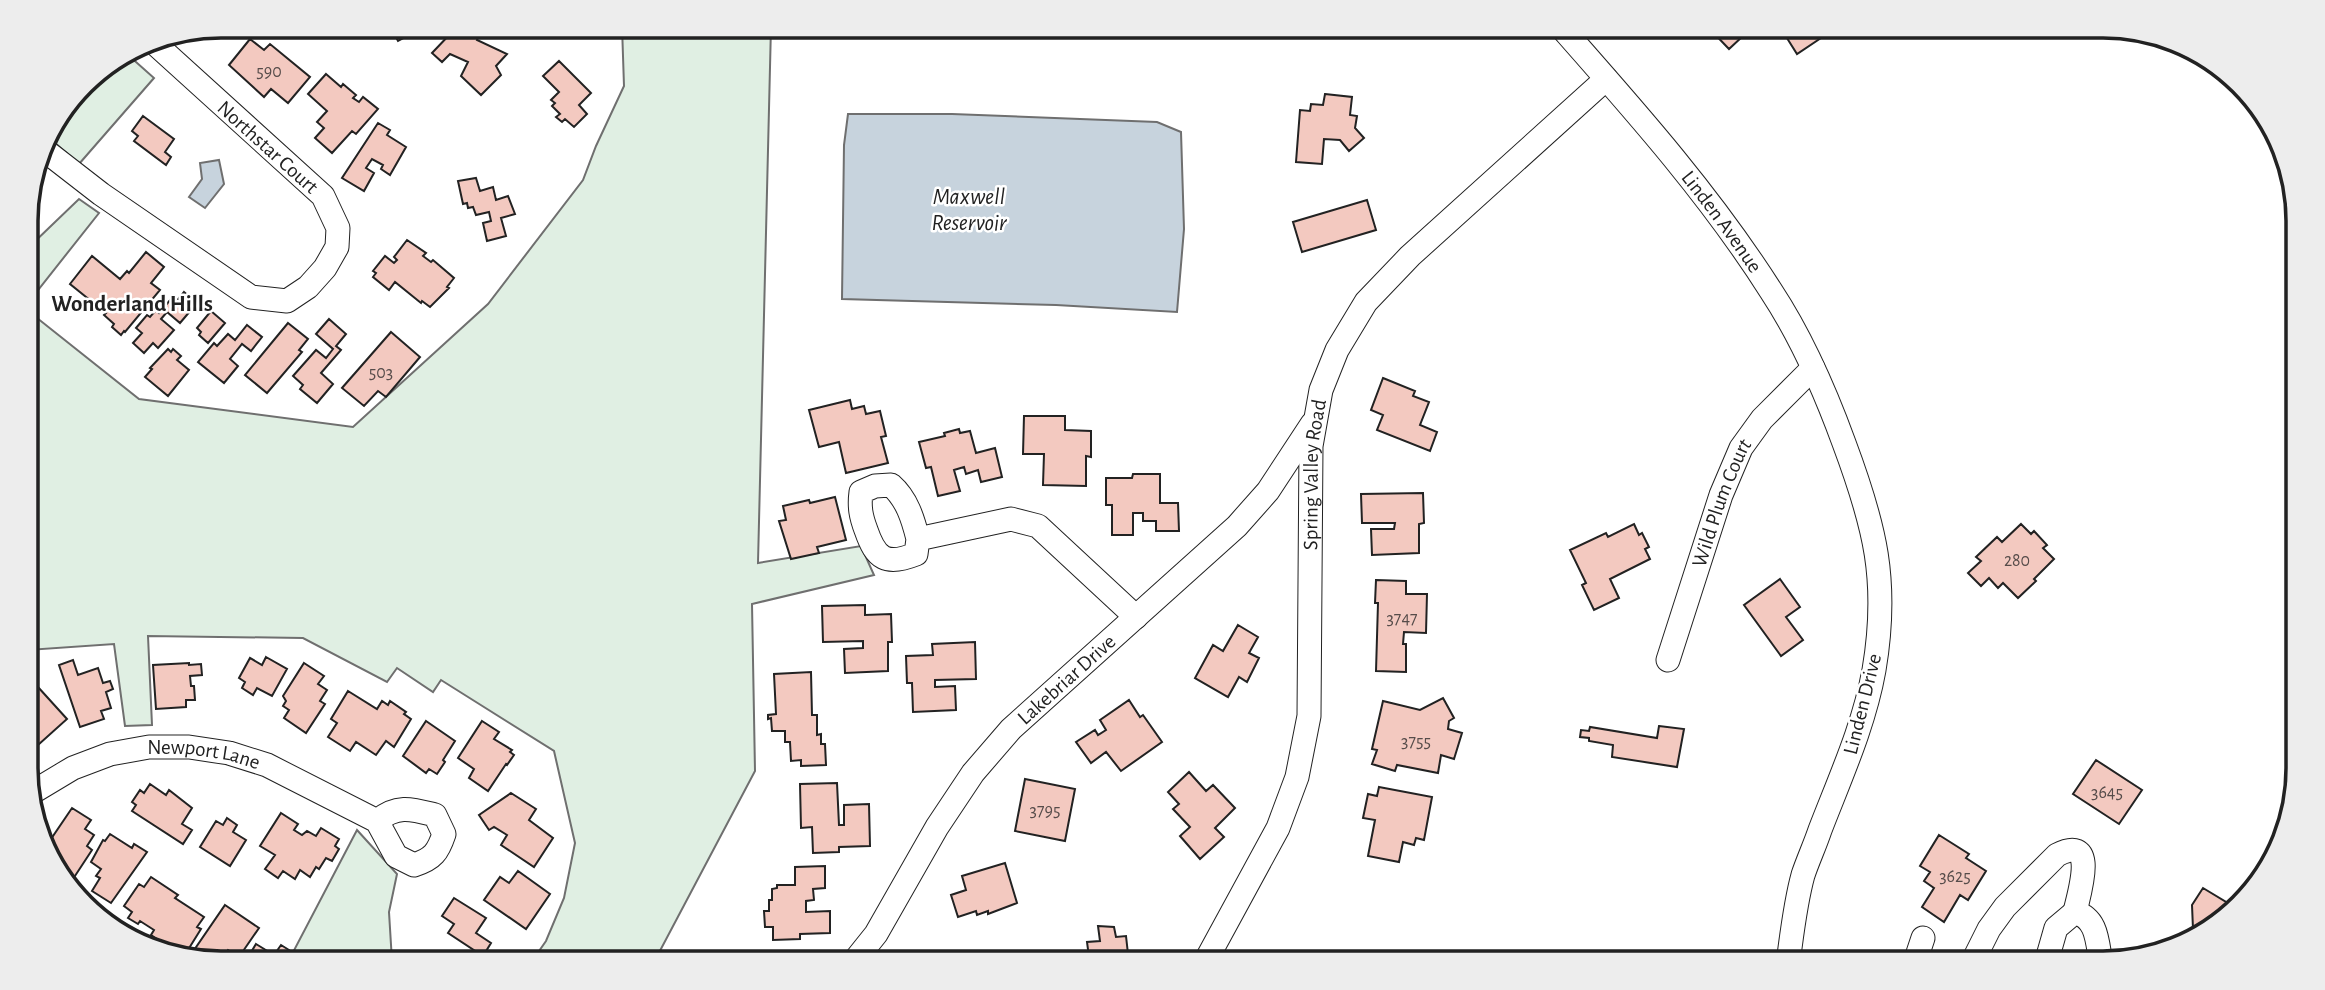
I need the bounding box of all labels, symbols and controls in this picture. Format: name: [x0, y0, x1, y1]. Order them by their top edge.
house number: 590: [256, 63, 282, 81]
street label: Northstar Court: [213, 97, 322, 198]
street label: Linden Avenue: [1677, 167, 1766, 276]
water label: Maxwell Reservoir: [932, 186, 1007, 235]
district label: Wonderland Hills: [51, 293, 213, 316]
house number: 503: [369, 364, 393, 382]
street label: Spring Valley Road: [1300, 398, 1330, 550]
street label: Wild Plum Court: [1689, 434, 1755, 570]
house number: 280: [2004, 552, 2030, 570]
house number: 3747: [1386, 610, 1418, 628]
street label: Lakebriar Drive: [1014, 631, 1120, 729]
street label: Linden Drive: [1840, 652, 1885, 757]
house number: 3755: [1401, 733, 1431, 751]
street label: Newport Lane: [147, 737, 263, 773]
house number: 3645: [2091, 784, 2123, 802]
house number: 3795: [1030, 802, 1060, 820]
house number: 3625: [1939, 868, 1971, 886]

